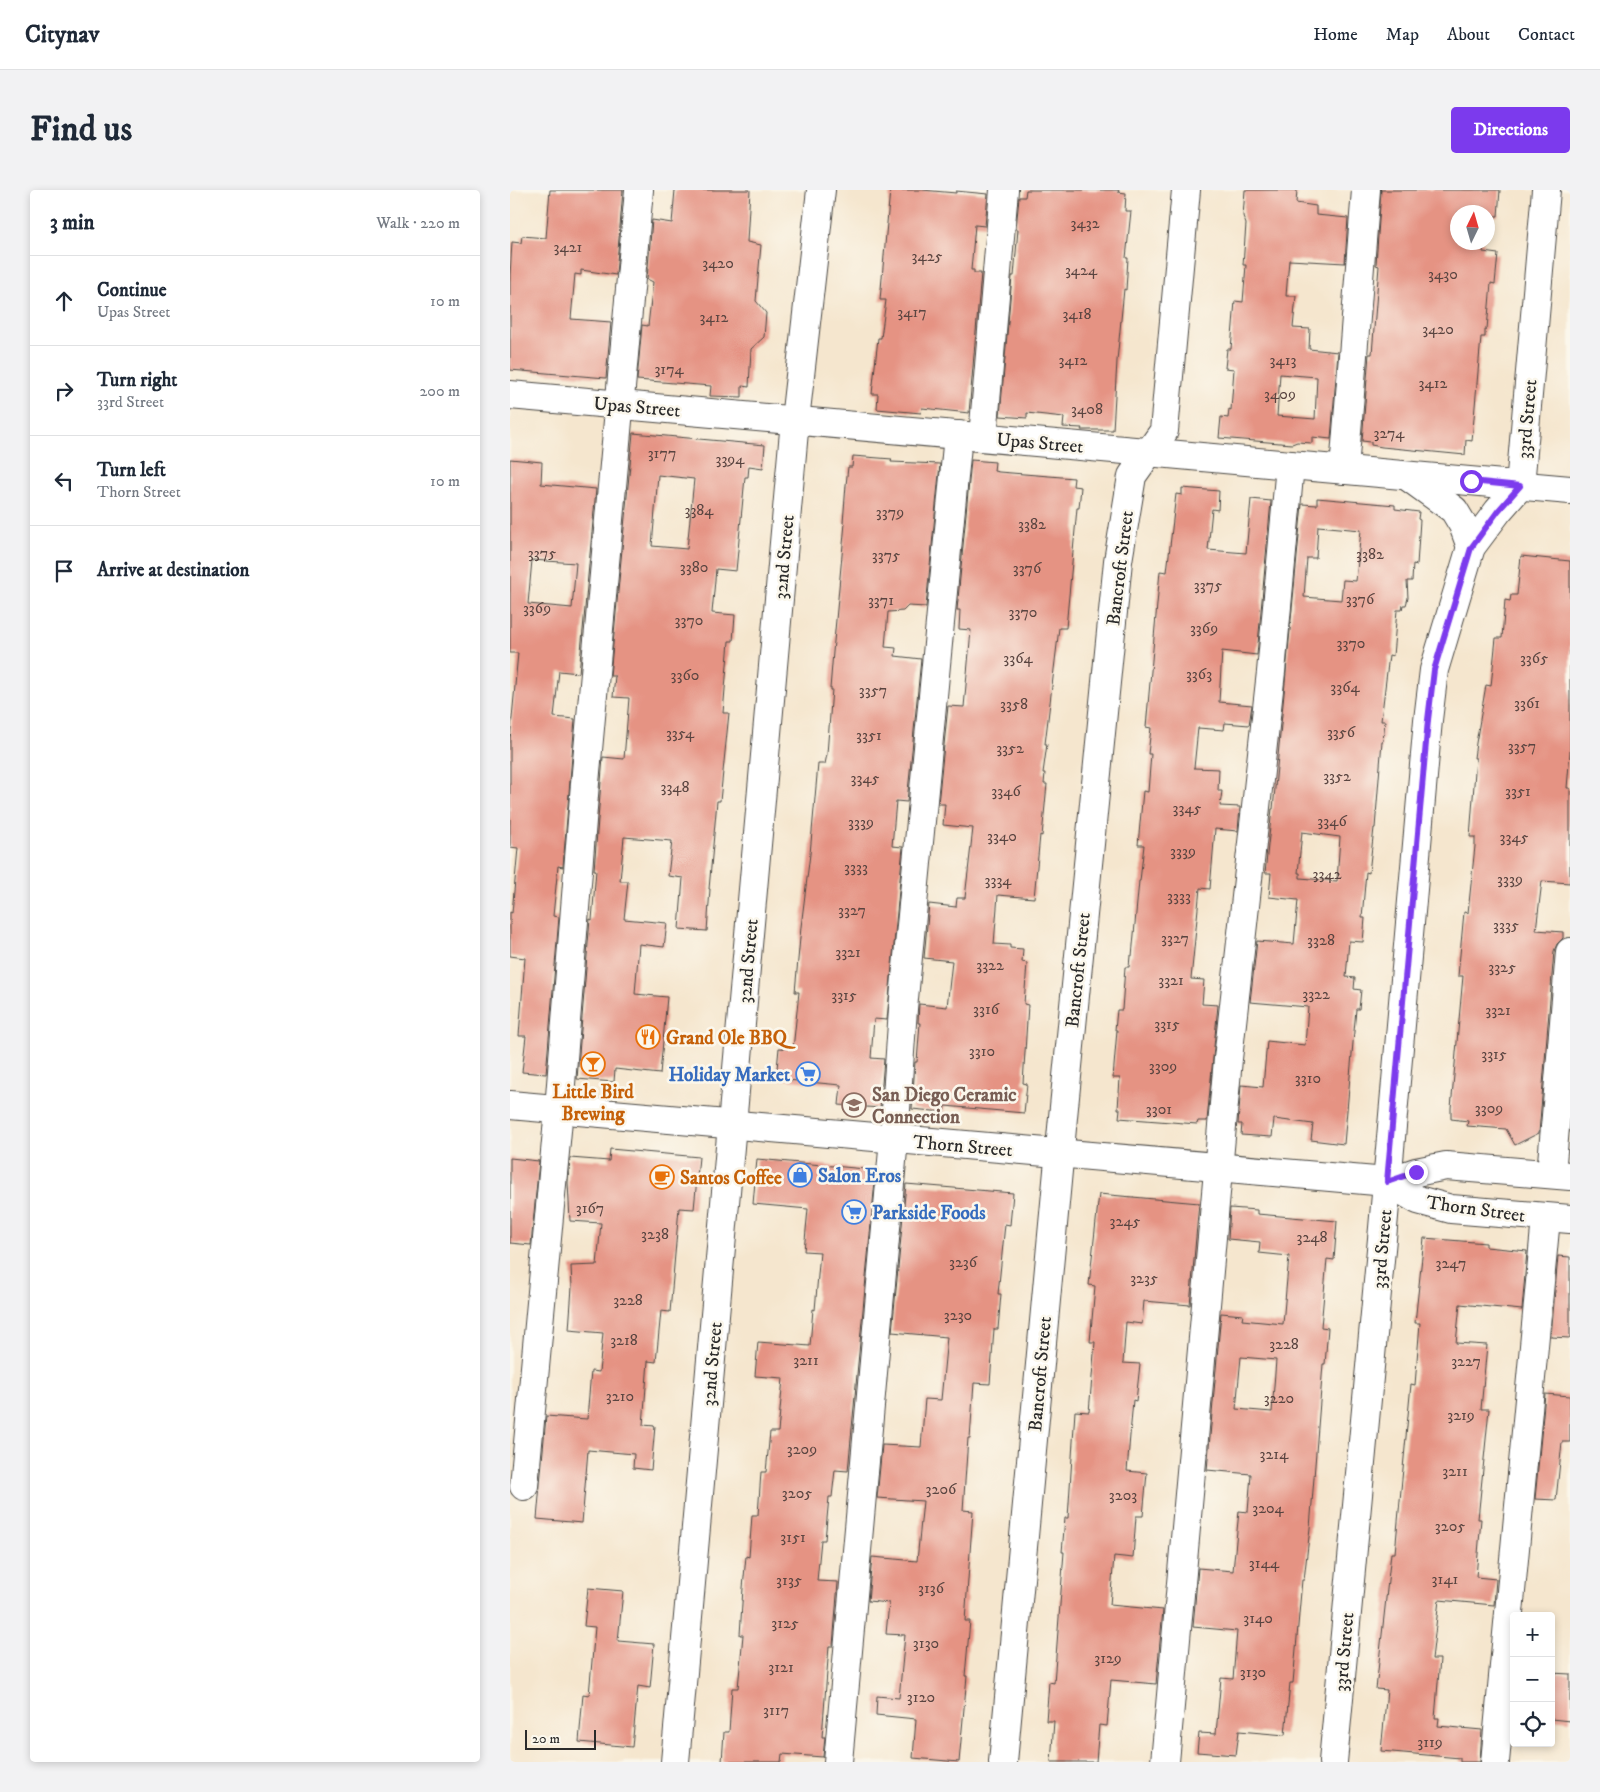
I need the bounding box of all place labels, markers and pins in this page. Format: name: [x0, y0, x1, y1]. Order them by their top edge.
restaurant icon: Grand Ole BBQ: [635, 1024, 661, 1050]
place label: Grand Ole BBQ: [666, 1027, 796, 1050]
bar icon: Little Bird Brewing: [580, 1051, 606, 1077]
supermarket icon: Holiday Market: [795, 1061, 821, 1087]
place label: Holiday Market: [668, 1064, 791, 1087]
place label: Little Bird Brewing: [552, 1081, 634, 1126]
place label: San Diego Ceramic Connection: [872, 1084, 1017, 1129]
school or university icon: San Diego Ceramic Connection: [841, 1092, 867, 1118]
shop icon: Salon Eros: [787, 1162, 813, 1188]
cafe icon: Santos Coffee: [649, 1164, 675, 1190]
place label: Salon Eros: [818, 1165, 902, 1188]
place label: Santos Coffee: [680, 1167, 782, 1190]
supermarket icon: Parkside Foods: [841, 1199, 867, 1225]
place label: Parkside Foods: [872, 1202, 986, 1225]

